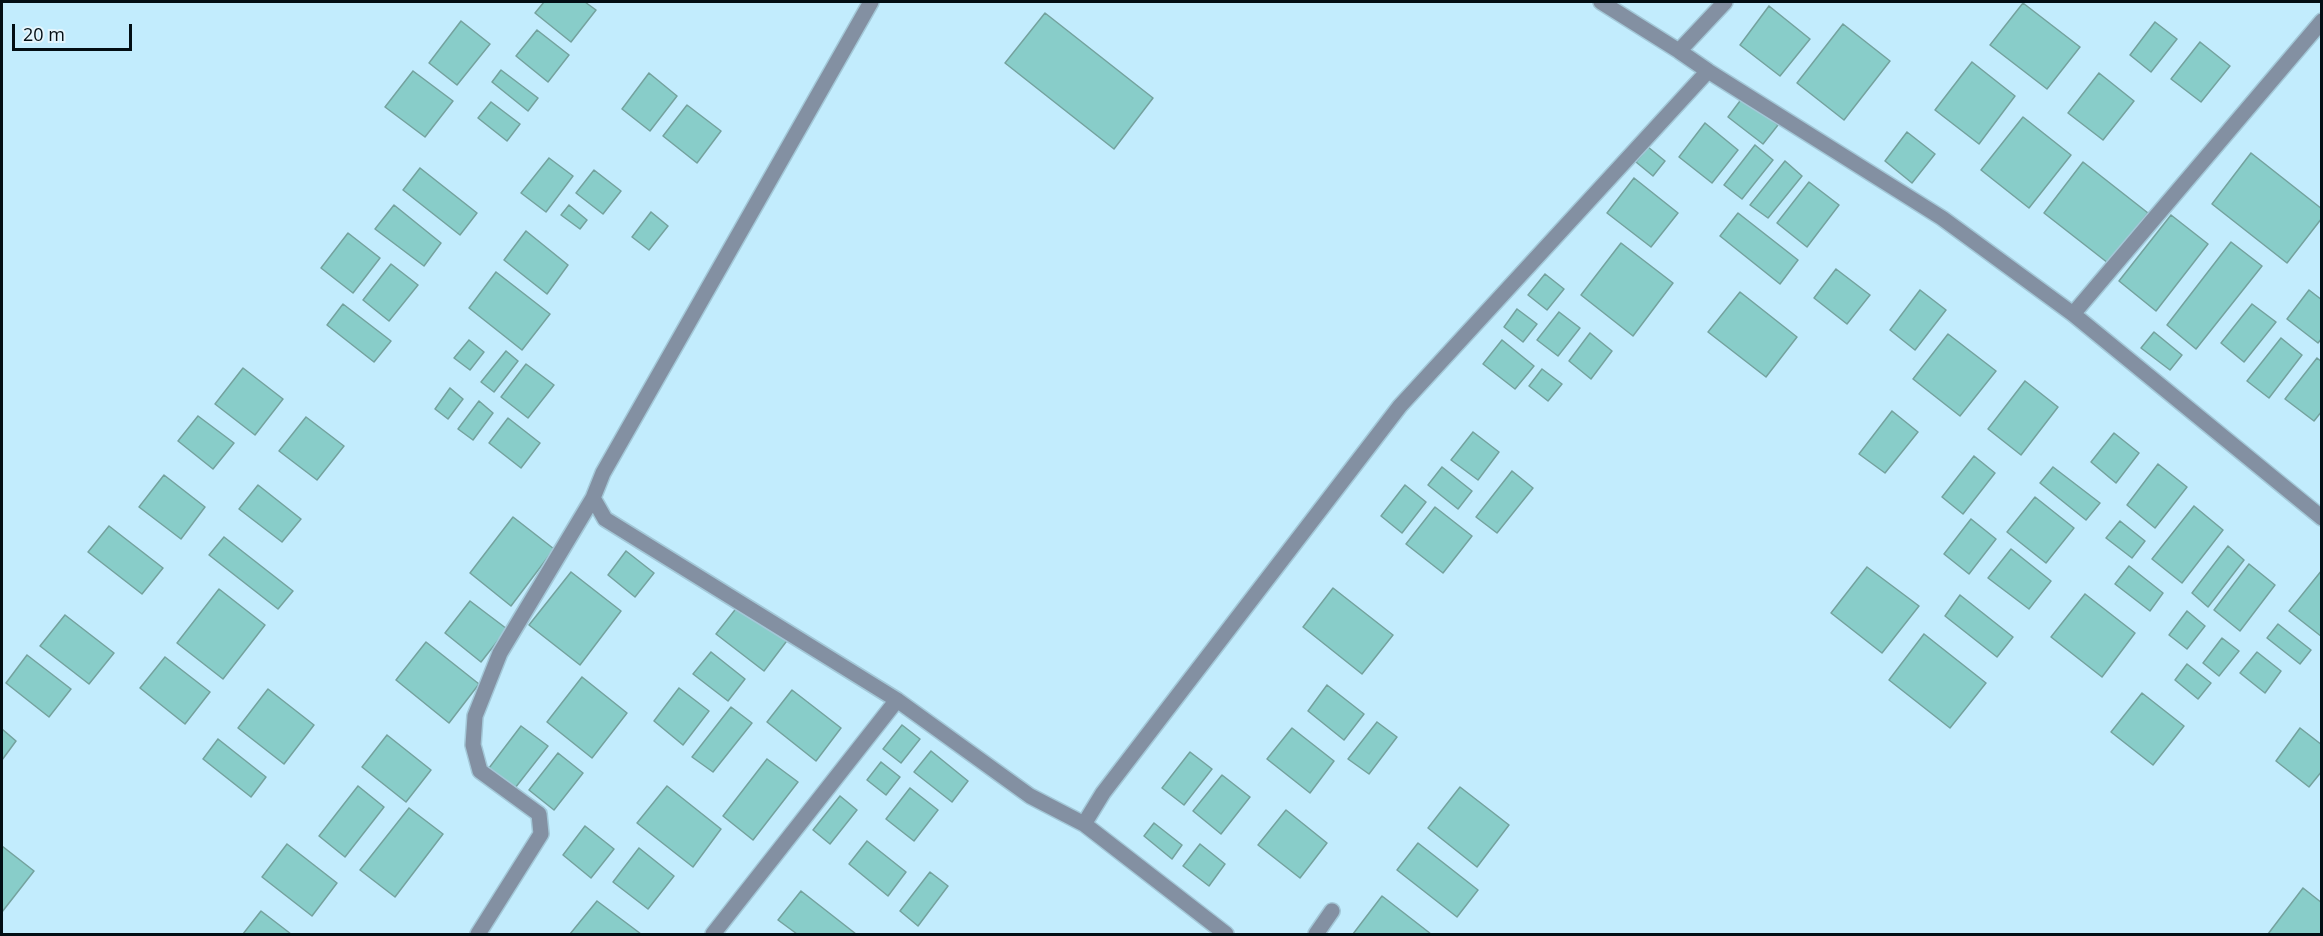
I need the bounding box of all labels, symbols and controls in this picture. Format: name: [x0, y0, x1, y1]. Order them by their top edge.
scale bar: [15, 12, 135, 50]
text: 20 m: [23, 22, 65, 46]

